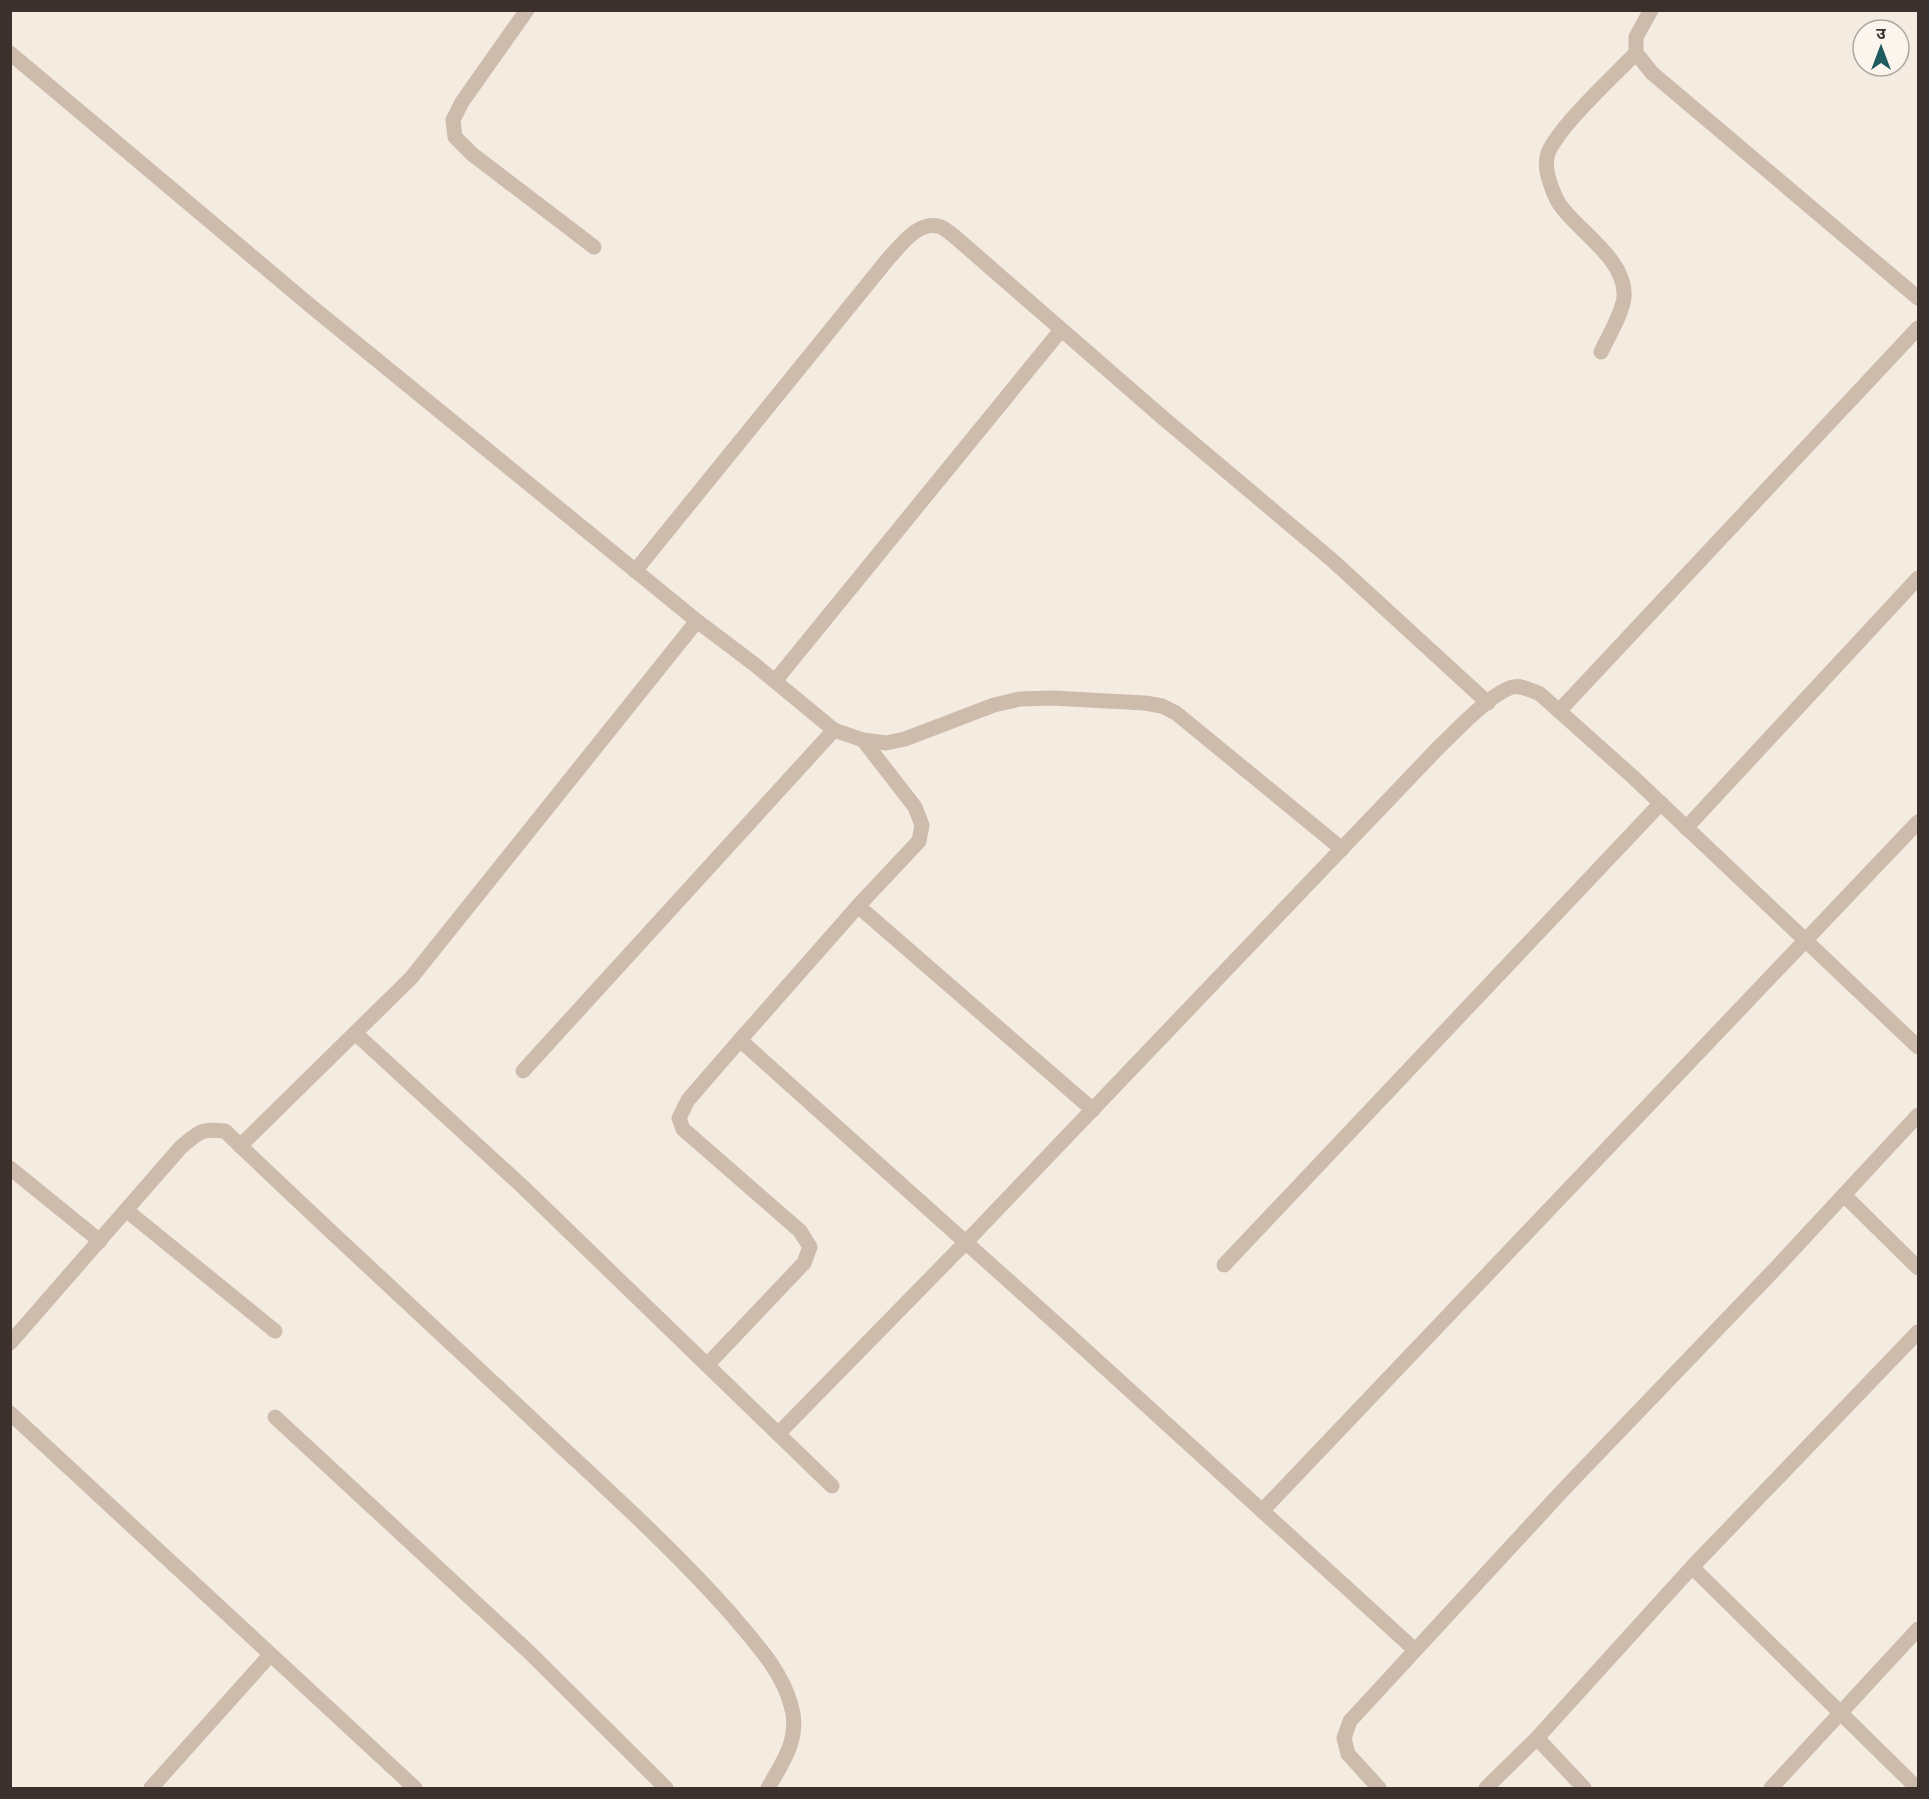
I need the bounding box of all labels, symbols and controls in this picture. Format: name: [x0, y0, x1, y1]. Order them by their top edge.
north arrow: [1851, 18, 1911, 78]
text: उ: [1876, 24, 1886, 43]

